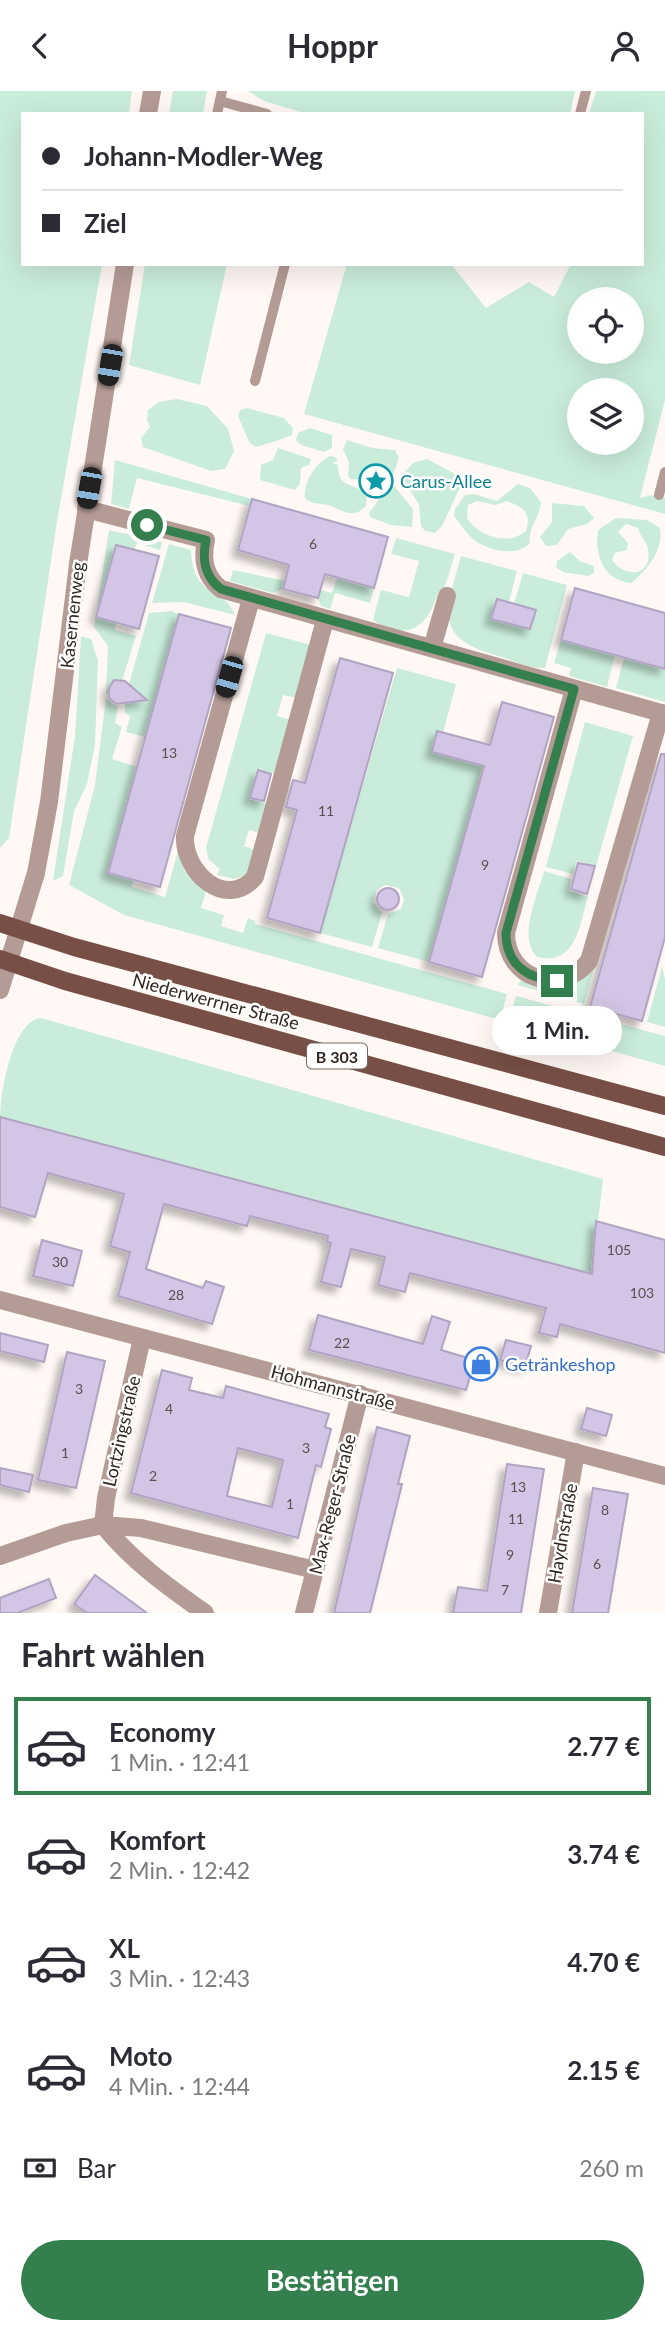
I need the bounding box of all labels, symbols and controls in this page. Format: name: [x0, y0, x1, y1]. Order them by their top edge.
text: Hoppr: [287, 26, 378, 65]
icon: back: [21, 27, 59, 65]
icon: person: [606, 27, 644, 65]
text: Johann-Modler-Weg: [84, 140, 323, 172]
text: Ziel: [84, 207, 127, 239]
map controls: [567, 287, 644, 455]
button: locate: [567, 287, 644, 364]
car: [97, 342, 124, 388]
button: layers: [567, 378, 644, 455]
place icon: Carus-Allee: [357, 462, 395, 500]
car: [76, 465, 103, 511]
place label: Carus-Allee: [400, 470, 492, 492]
route start: [131, 509, 163, 541]
house number: 6: [309, 535, 317, 552]
street label: Kasernenweg: [55, 561, 89, 669]
car: [214, 654, 245, 700]
house number: 13: [161, 744, 177, 761]
house number: 11: [318, 802, 334, 819]
house number: 9: [481, 856, 489, 873]
route end: [541, 965, 573, 997]
street label: Niederwerrner Straße: [130, 968, 302, 1034]
callout: 1 Min.: [492, 1005, 622, 1055]
text: 1 Min.: [525, 1016, 589, 1044]
road number: B 303: [307, 1044, 367, 1069]
house number: 105: [607, 1241, 631, 1258]
house number: 30: [52, 1253, 68, 1270]
house number: 103: [630, 1284, 654, 1301]
house number: 28: [168, 1286, 184, 1303]
house number: 22: [334, 1334, 350, 1351]
shop icon: Getränkeshop: [462, 1345, 500, 1383]
place label: Getränkeshop: [505, 1353, 616, 1375]
street label: Hohmannstraße: [269, 1360, 397, 1414]
street label: Lortzingstraße: [98, 1373, 144, 1489]
house number: 3: [75, 1380, 83, 1397]
house number: 4: [165, 1400, 173, 1417]
street label: Max-Reger-Straße: [304, 1432, 360, 1576]
house number: 3: [302, 1439, 310, 1456]
house number: 1: [61, 1444, 69, 1461]
house number: 2: [149, 1467, 157, 1484]
house number: 13: [510, 1478, 526, 1495]
street label: Haydnstraße: [542, 1481, 582, 1585]
house number: 1: [286, 1495, 294, 1512]
house number: 8: [601, 1501, 609, 1518]
house number: 11: [508, 1510, 524, 1527]
house number: 9: [506, 1546, 514, 1563]
house number: 6: [593, 1555, 601, 1572]
house number: 7: [501, 1581, 509, 1598]
text: Fahrt wählen: [21, 1635, 205, 1674]
icon: car: [25, 1715, 88, 1778]
text: Economy: [109, 1716, 215, 1748]
text: 2.77 €: [567, 1730, 640, 1762]
text: 1 Min. · 12:41: [109, 1748, 250, 1776]
icon: car: [25, 1823, 88, 1886]
text: Komfort: [109, 1824, 206, 1856]
text: 3.74 €: [567, 1838, 640, 1870]
text: 2 Min. · 12:42: [109, 1856, 250, 1884]
icon: car: [25, 1931, 88, 1994]
text: XL: [109, 1932, 140, 1964]
text: 4.70 €: [567, 1946, 640, 1978]
text: 3 Min. · 12:43: [109, 1964, 250, 1992]
icon: car: [25, 2039, 88, 2102]
text: Moto: [109, 2040, 172, 2072]
text: 2.15 €: [567, 2054, 640, 2086]
text: 4 Min. · 12:44: [109, 2072, 250, 2100]
icon: cash: [21, 2149, 59, 2187]
text: Bar: [77, 2152, 116, 2184]
text: 260 m: [579, 2154, 644, 2182]
button: Bestätigen: [21, 2240, 644, 2320]

